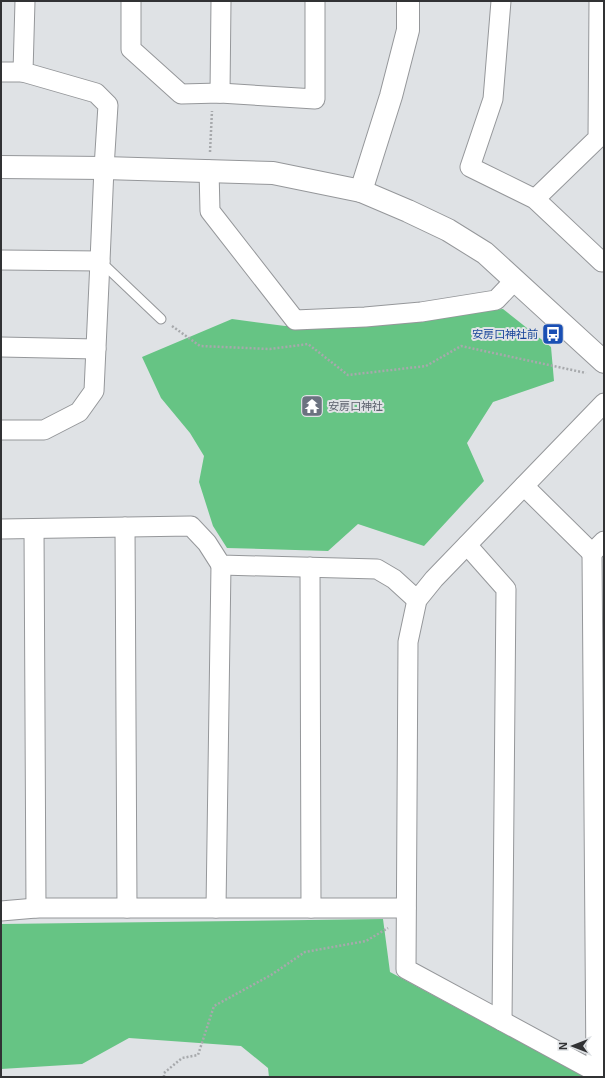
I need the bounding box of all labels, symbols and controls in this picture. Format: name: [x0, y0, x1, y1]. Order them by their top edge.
bus stop icon: 安房口神社前: [540, 321, 566, 347]
place label: 安房口神社前: [472, 328, 538, 340]
temple icon: 安房口神社: [299, 393, 325, 419]
place label: 安房口神社: [328, 400, 383, 412]
north arrow: [553, 1026, 593, 1066]
text: N: [557, 1042, 569, 1050]

